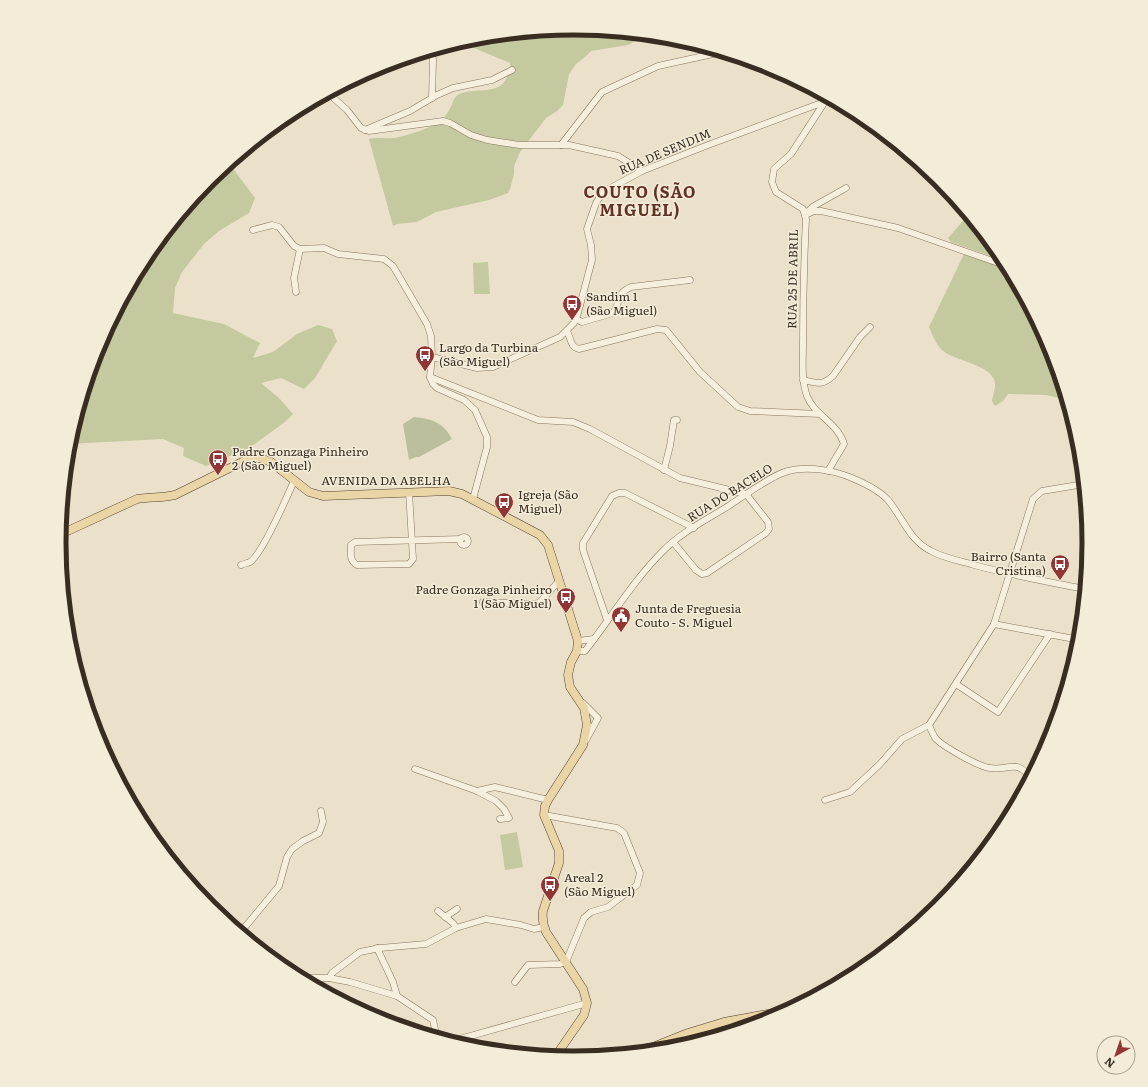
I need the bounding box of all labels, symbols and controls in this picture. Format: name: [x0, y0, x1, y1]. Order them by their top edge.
street label: RUA DE SENDIM: [616, 124, 713, 179]
district label: COUTO (SÃO MIGUEL): [584, 179, 696, 221]
street label: RUA 25 DE ABRIL: [782, 229, 802, 329]
place label: Sandim 1 (São Miguel): [586, 287, 657, 319]
bus stop icon: Sandim 1 (São Miguel): [561, 293, 583, 321]
place label: Largo da Turbina (São Miguel): [439, 338, 539, 370]
bus stop icon: Largo da Turbina (São Miguel): [414, 344, 436, 372]
place label: Padre Gonzaga Pinheiro 2 (São Miguel): [232, 442, 369, 474]
bus stop icon: Padre Gonzaga Pinheiro 2 (São Miguel): [207, 448, 229, 476]
street label: RUA DO BACELO: [683, 459, 776, 526]
street label: AVENIDA DA ABELHA: [321, 471, 451, 489]
place label: Igreja (São Miguel): [518, 485, 578, 517]
bus stop icon: Igreja (São Miguel): [493, 491, 515, 519]
place label: Bairro (Santa Cristina): [971, 547, 1047, 579]
bus stop icon: Bairro (Santa Cristina): [1049, 553, 1071, 581]
place label: Padre Gonzaga Pinheiro 1 (São Miguel): [415, 580, 552, 612]
bus stop icon: Padre Gonzaga Pinheiro 1 (São Miguel): [555, 586, 577, 614]
place label: Junta de Freguesia Couto - S. Miguel: [635, 599, 742, 631]
public building icon: Junta de Freguesia Couto - S. Miguel: [610, 605, 632, 633]
place label: Areal 2 (São Miguel): [564, 868, 635, 900]
bus stop icon: Areal 2 (São Miguel): [539, 874, 561, 902]
north arrow: [1096, 1035, 1136, 1075]
text: N: [1100, 1054, 1118, 1073]

